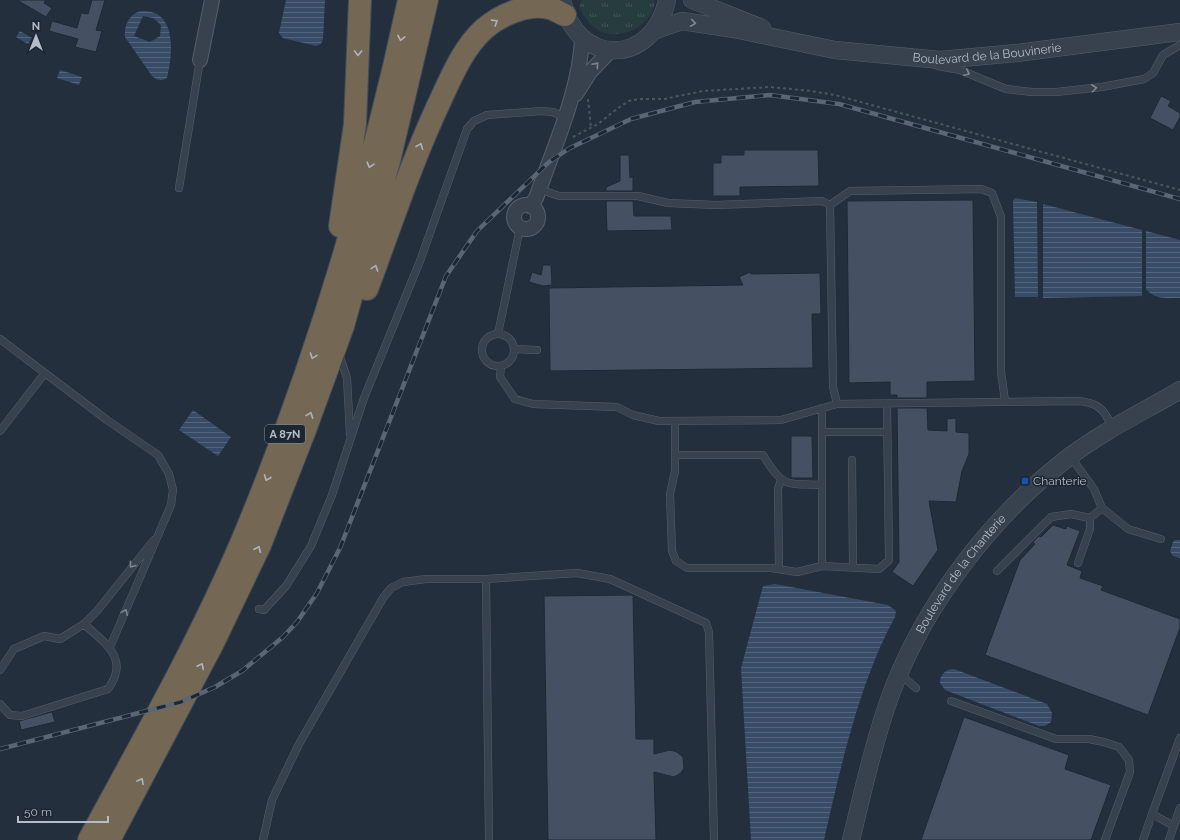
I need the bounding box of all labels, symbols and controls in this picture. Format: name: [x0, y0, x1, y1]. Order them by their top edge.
north arrow: [16, 16, 56, 56]
one-way arrow: [690, 18, 696, 27]
text: N: [32, 20, 40, 33]
one-way arrow: [491, 20, 498, 27]
one-way arrow: [397, 35, 405, 41]
street label: Boulevard de la Bouvinerie: [912, 40, 1062, 67]
one-way arrow: [354, 50, 363, 56]
one-way arrow: [592, 63, 599, 70]
one-way arrow: [963, 68, 970, 76]
one-way arrow: [1091, 84, 1097, 93]
one-way arrow: [415, 143, 423, 151]
one-way arrow: [366, 161, 375, 168]
one-way arrow: [370, 265, 379, 272]
one-way arrow: [309, 352, 317, 359]
one-way arrow: [306, 412, 314, 419]
road number: A 87N: [265, 425, 305, 443]
one-way arrow: [264, 473, 272, 481]
place label: Chanterie: [1033, 474, 1087, 488]
marker: Chanterie: [1020, 476, 1030, 486]
street label: Boulevard de la Chanterie: [913, 512, 1009, 636]
one-way arrow: [253, 546, 261, 553]
one-way arrow: [130, 561, 137, 568]
one-way arrow: [121, 608, 129, 615]
one-way arrow: [196, 663, 204, 670]
one-way arrow: [136, 778, 143, 785]
scale bar: [18, 798, 108, 824]
text: 50 m: [24, 805, 52, 819]

